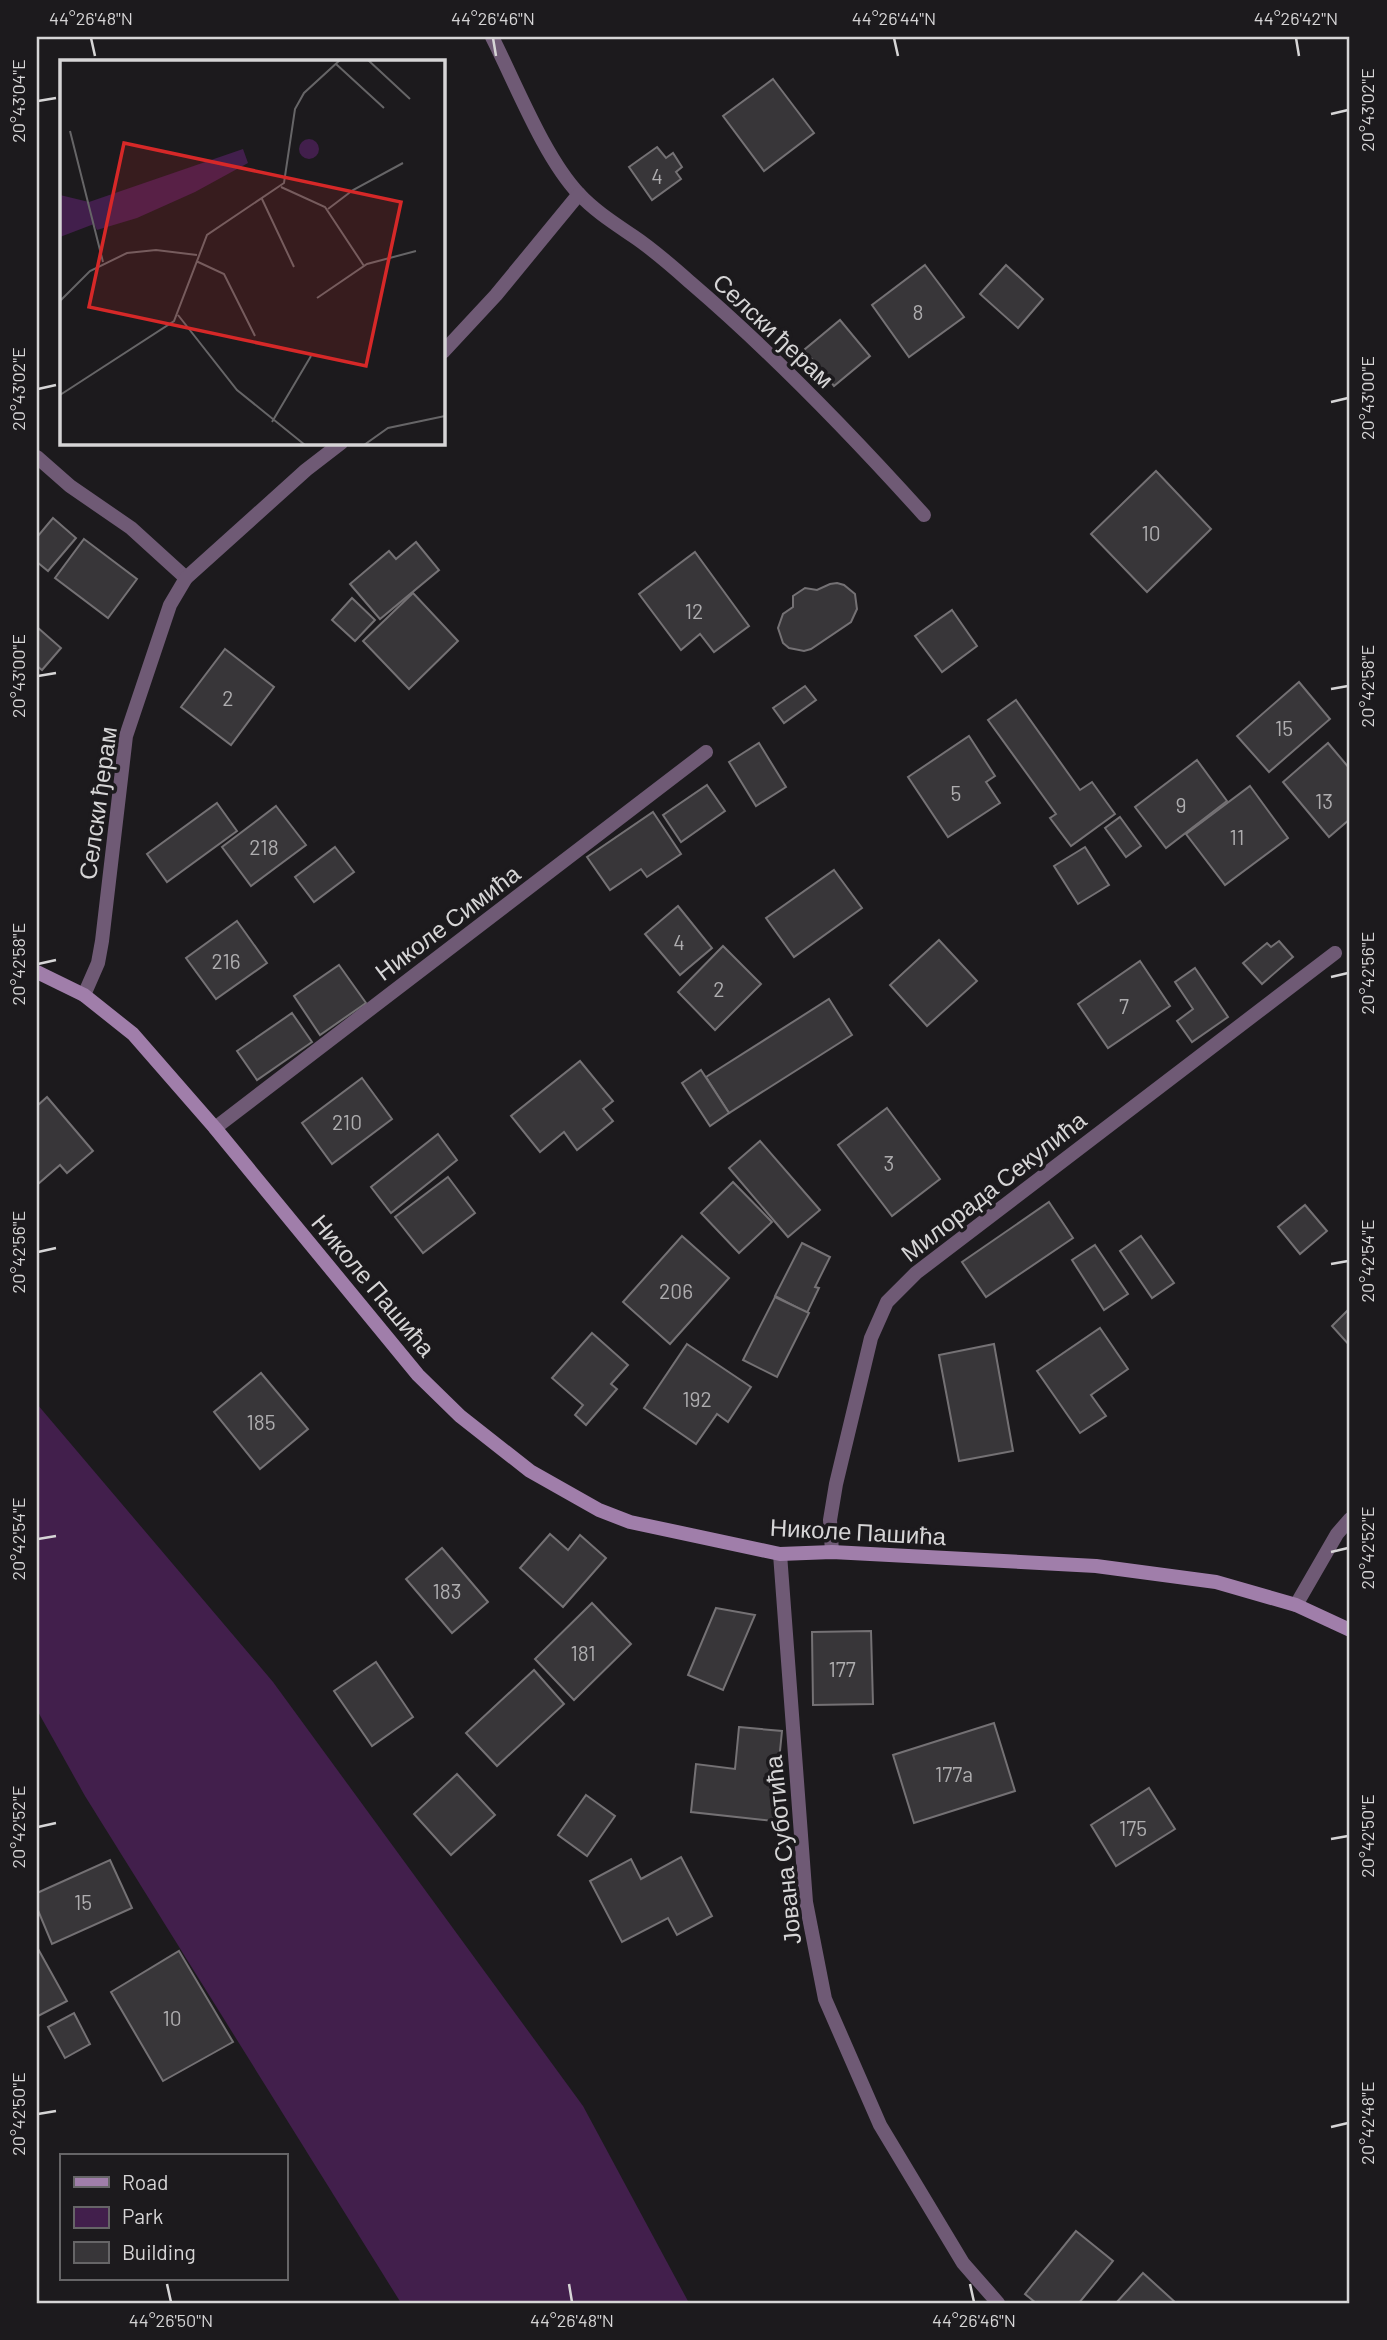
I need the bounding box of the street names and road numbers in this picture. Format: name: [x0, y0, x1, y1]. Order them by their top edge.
street label: Селски ђерам: [708, 267, 840, 393]
street label: Селски ђерам: [72, 724, 122, 882]
street label: Николе Симића: [369, 858, 526, 986]
street label: Милорада Секулића: [895, 1104, 1092, 1267]
street label: Николе Пашића: [306, 1208, 442, 1362]
street label: Николе Пашића: [769, 1512, 948, 1550]
street label: Јована Суботића: [758, 1753, 806, 1946]

